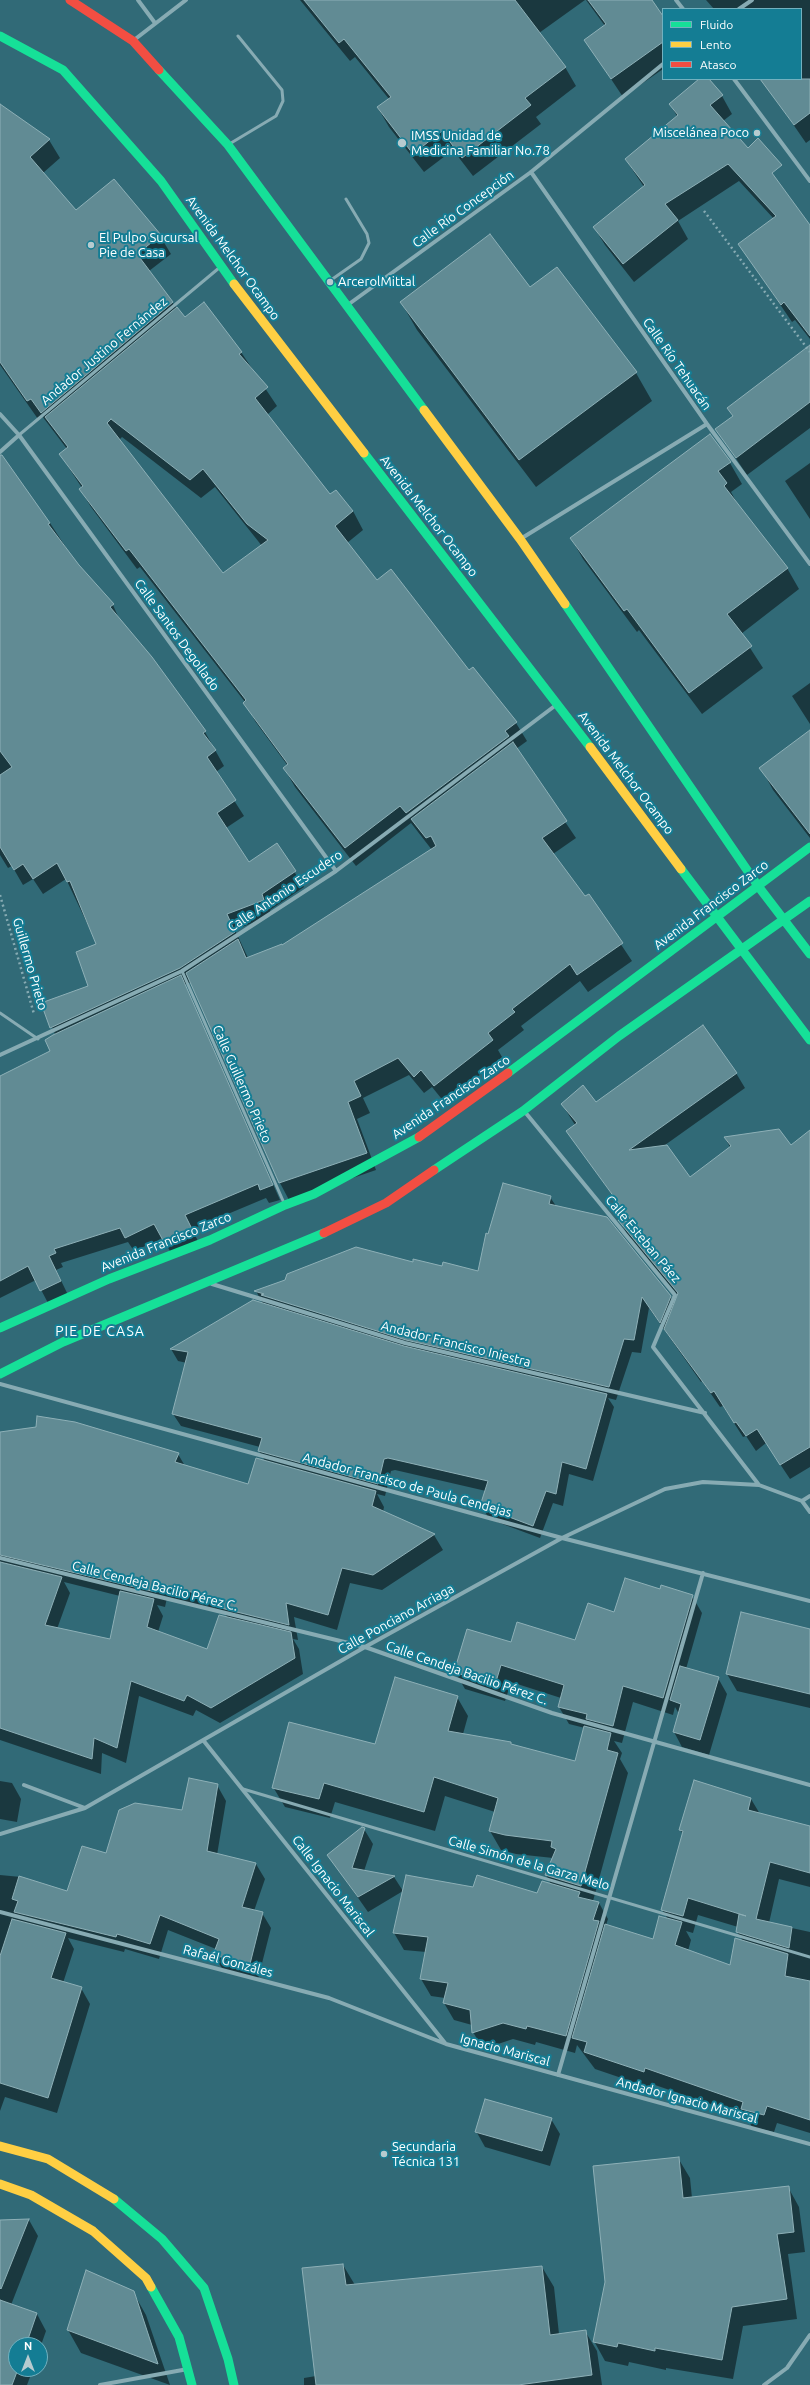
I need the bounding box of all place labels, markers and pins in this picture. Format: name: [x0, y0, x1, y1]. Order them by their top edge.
place label: Miscelánea Poco: [653, 125, 749, 141]
place label: IMSS Unidad de Medicina Familiar No.78: [411, 128, 550, 159]
marker: Miscelánea Poco: [752, 128, 762, 138]
marker: IMSS Unidad de Medicina Familiar No.78: [396, 137, 408, 149]
place label: El Pulpo Sucursal Pie de Casa: [99, 230, 198, 261]
marker: El Pulpo Sucursal Pie de Casa: [86, 240, 96, 250]
place label: ArcerolMittal: [338, 274, 415, 290]
marker: ArcerolMittal: [325, 277, 335, 287]
place label: Secundaria Técnica 131: [392, 2139, 460, 2170]
marker: Secundaria Técnica 131: [379, 2149, 389, 2159]

